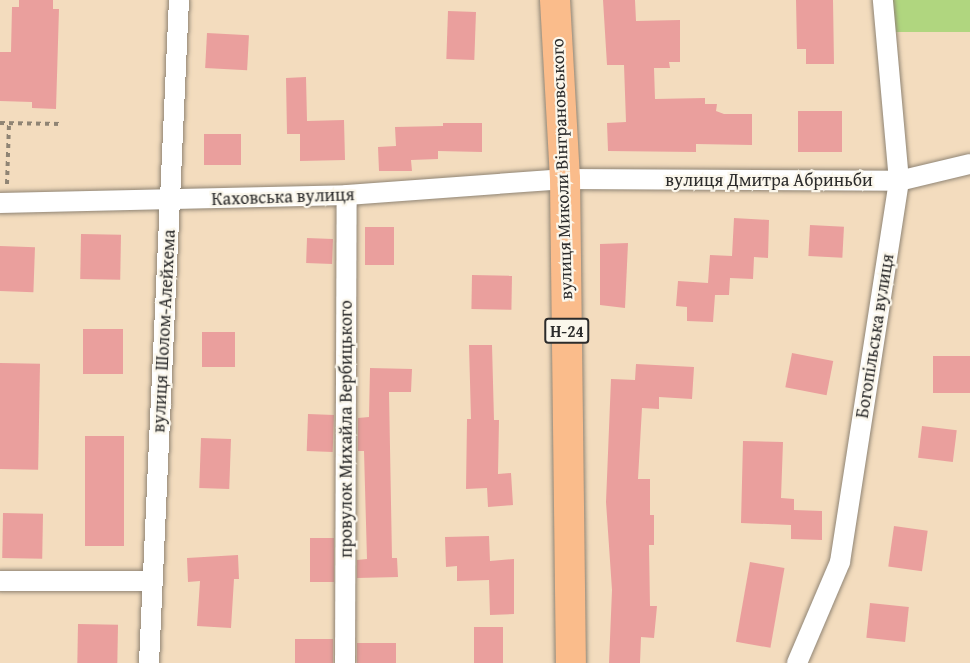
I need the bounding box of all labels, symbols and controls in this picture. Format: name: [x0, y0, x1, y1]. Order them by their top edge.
street label: вулиця Миколи Вінграновського: [547, 38, 577, 300]
street label: вулиця Дмитра Абриньби: [665, 169, 873, 191]
street label: Каховська вулиця: [211, 184, 355, 210]
street label: вулиця Шолом-Алейхема: [148, 229, 180, 433]
street label: Богопільська вулиця: [851, 252, 899, 420]
street label: провулок Михайла Вербицького: [335, 300, 357, 558]
road number: Н-24: [543, 318, 591, 344]

